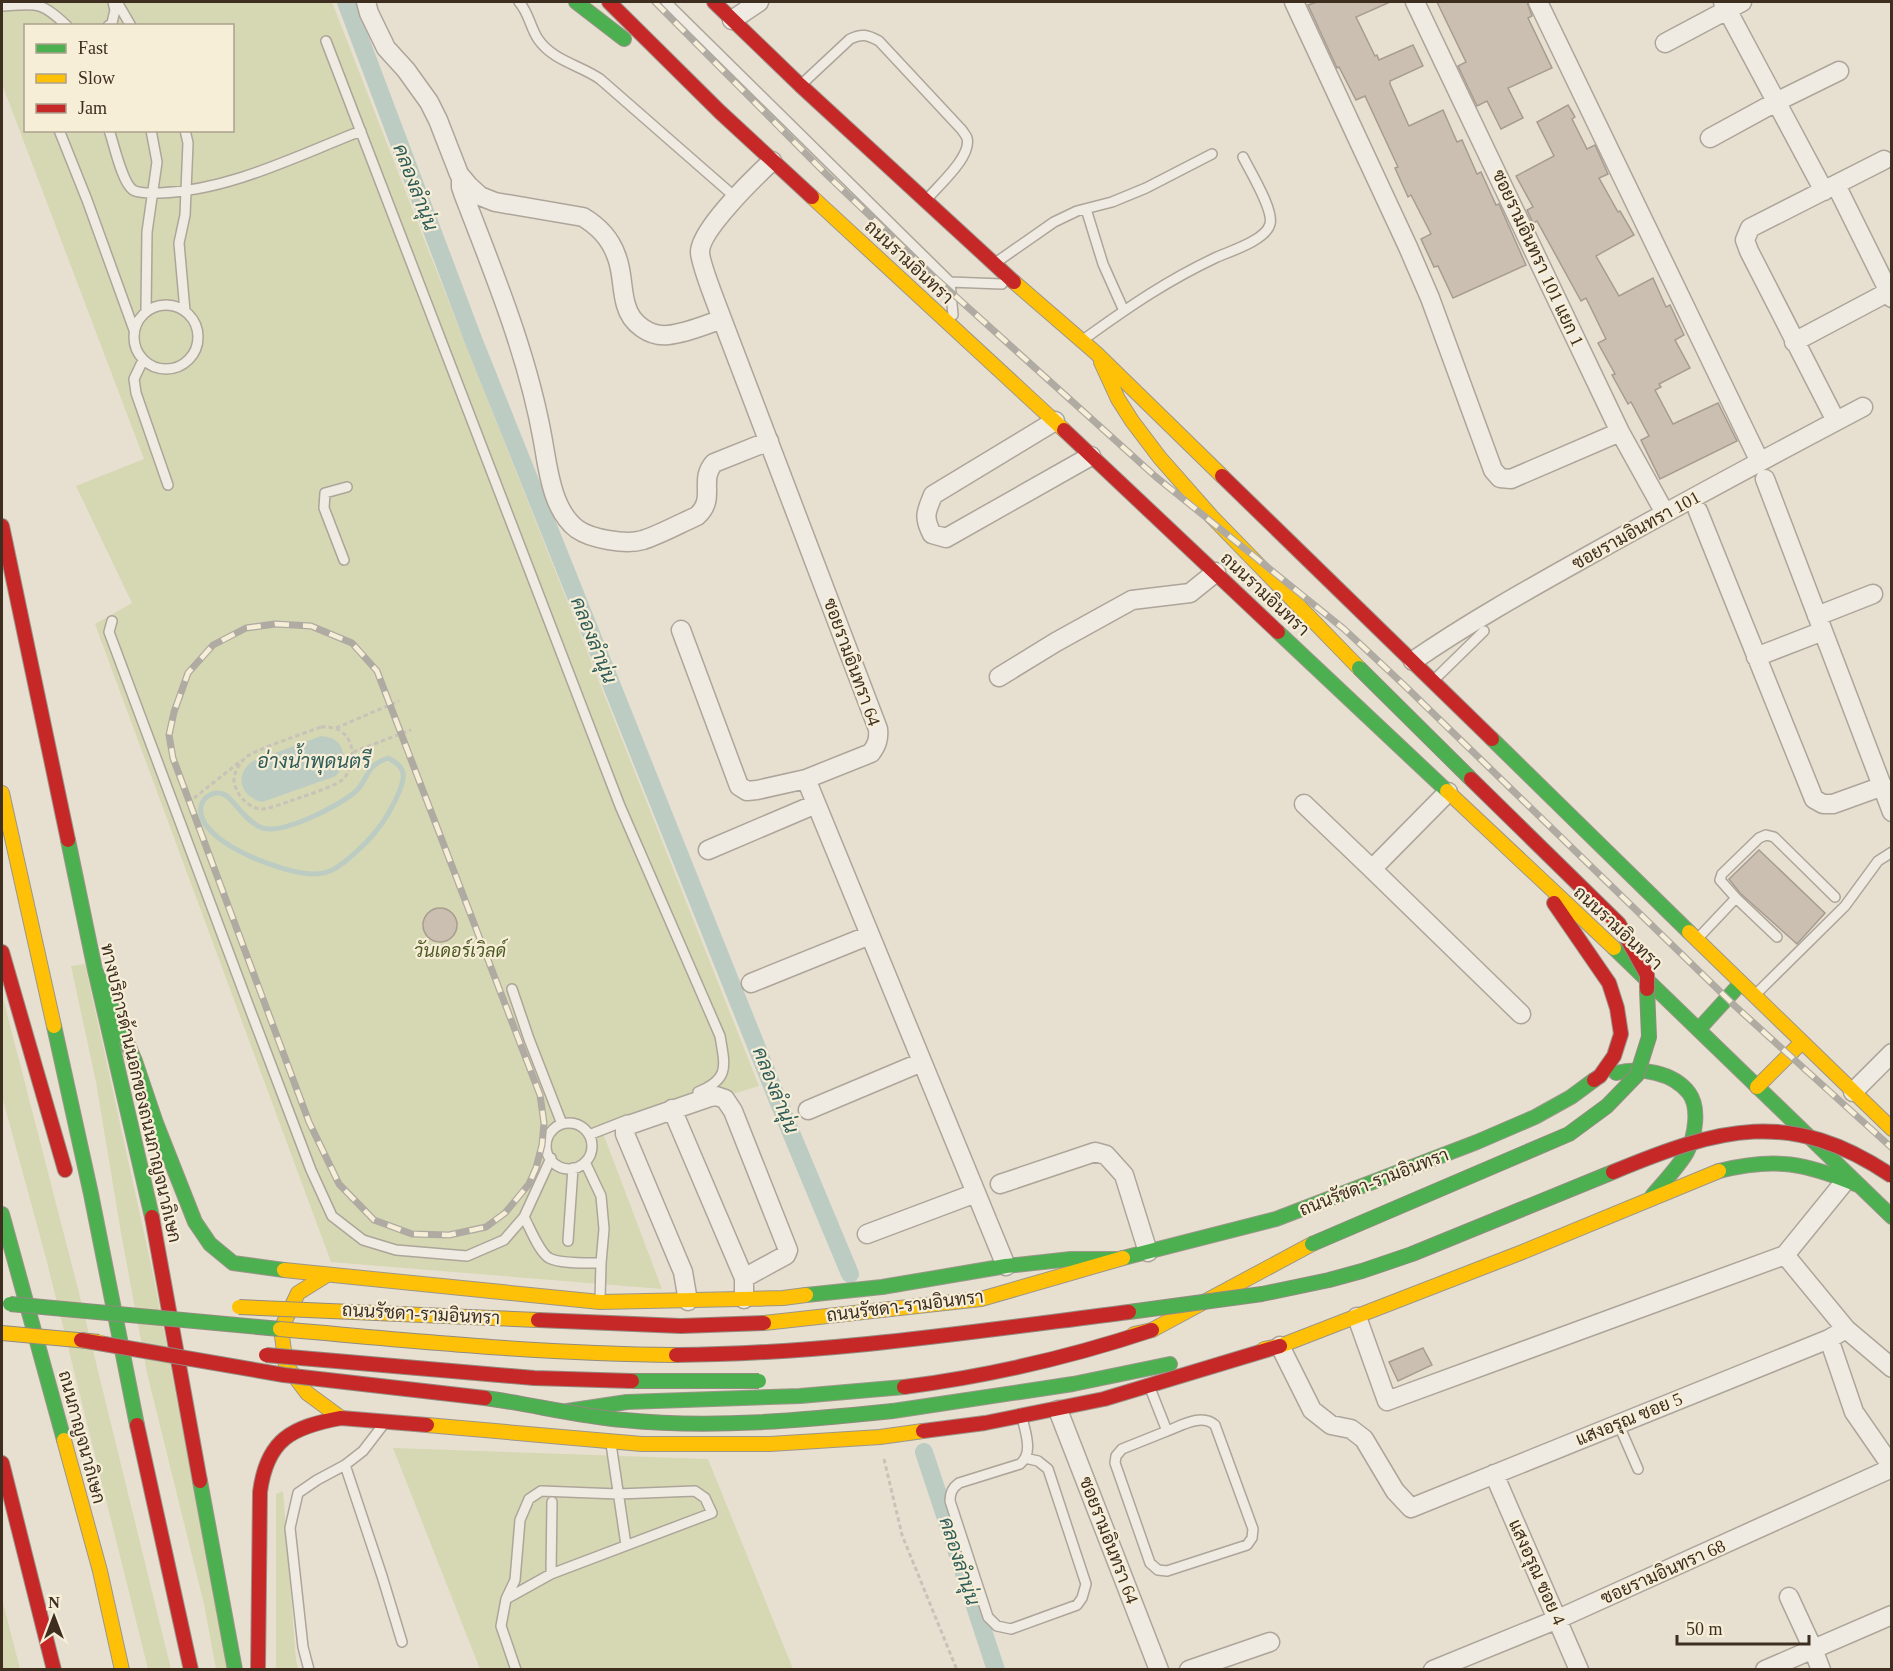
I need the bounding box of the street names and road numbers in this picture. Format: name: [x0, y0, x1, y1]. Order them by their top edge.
street label: ซอยรามอินทรา 101 แยก 1: [1488, 166, 1589, 349]
street label: ถนนรามอินทรา: [861, 215, 958, 308]
street label: ซอยรามอินทรา 101: [1568, 486, 1703, 573]
street label: ถนนรามอินทรา: [1217, 547, 1314, 640]
street label: ซอยรามอินทรา 64: [820, 595, 885, 728]
street label: ถนนรามอินทรา: [1570, 881, 1667, 974]
street label: ทางบริการด้านนอกของถนนกาญจนาภิเษก: [96, 941, 187, 1245]
street label: ถนนรัชดา-รามอินทรา: [1296, 1143, 1451, 1220]
street label: ถนนรัชดา-รามอินทรา: [825, 1285, 985, 1326]
street label: ถนนรัชดา-รามอินทรา: [341, 1299, 501, 1328]
street label: ถนนกาญจนาภิเษก: [54, 1368, 110, 1506]
street label: แสงอรุณ ซอย 5: [1573, 1389, 1686, 1451]
street label: ซอยรามอินทรา 64: [1076, 1473, 1143, 1606]
street label: แสงอรุณ ซอย 4: [1503, 1516, 1569, 1629]
street label: ซอยรามอินทรา 68: [1597, 1535, 1728, 1608]

